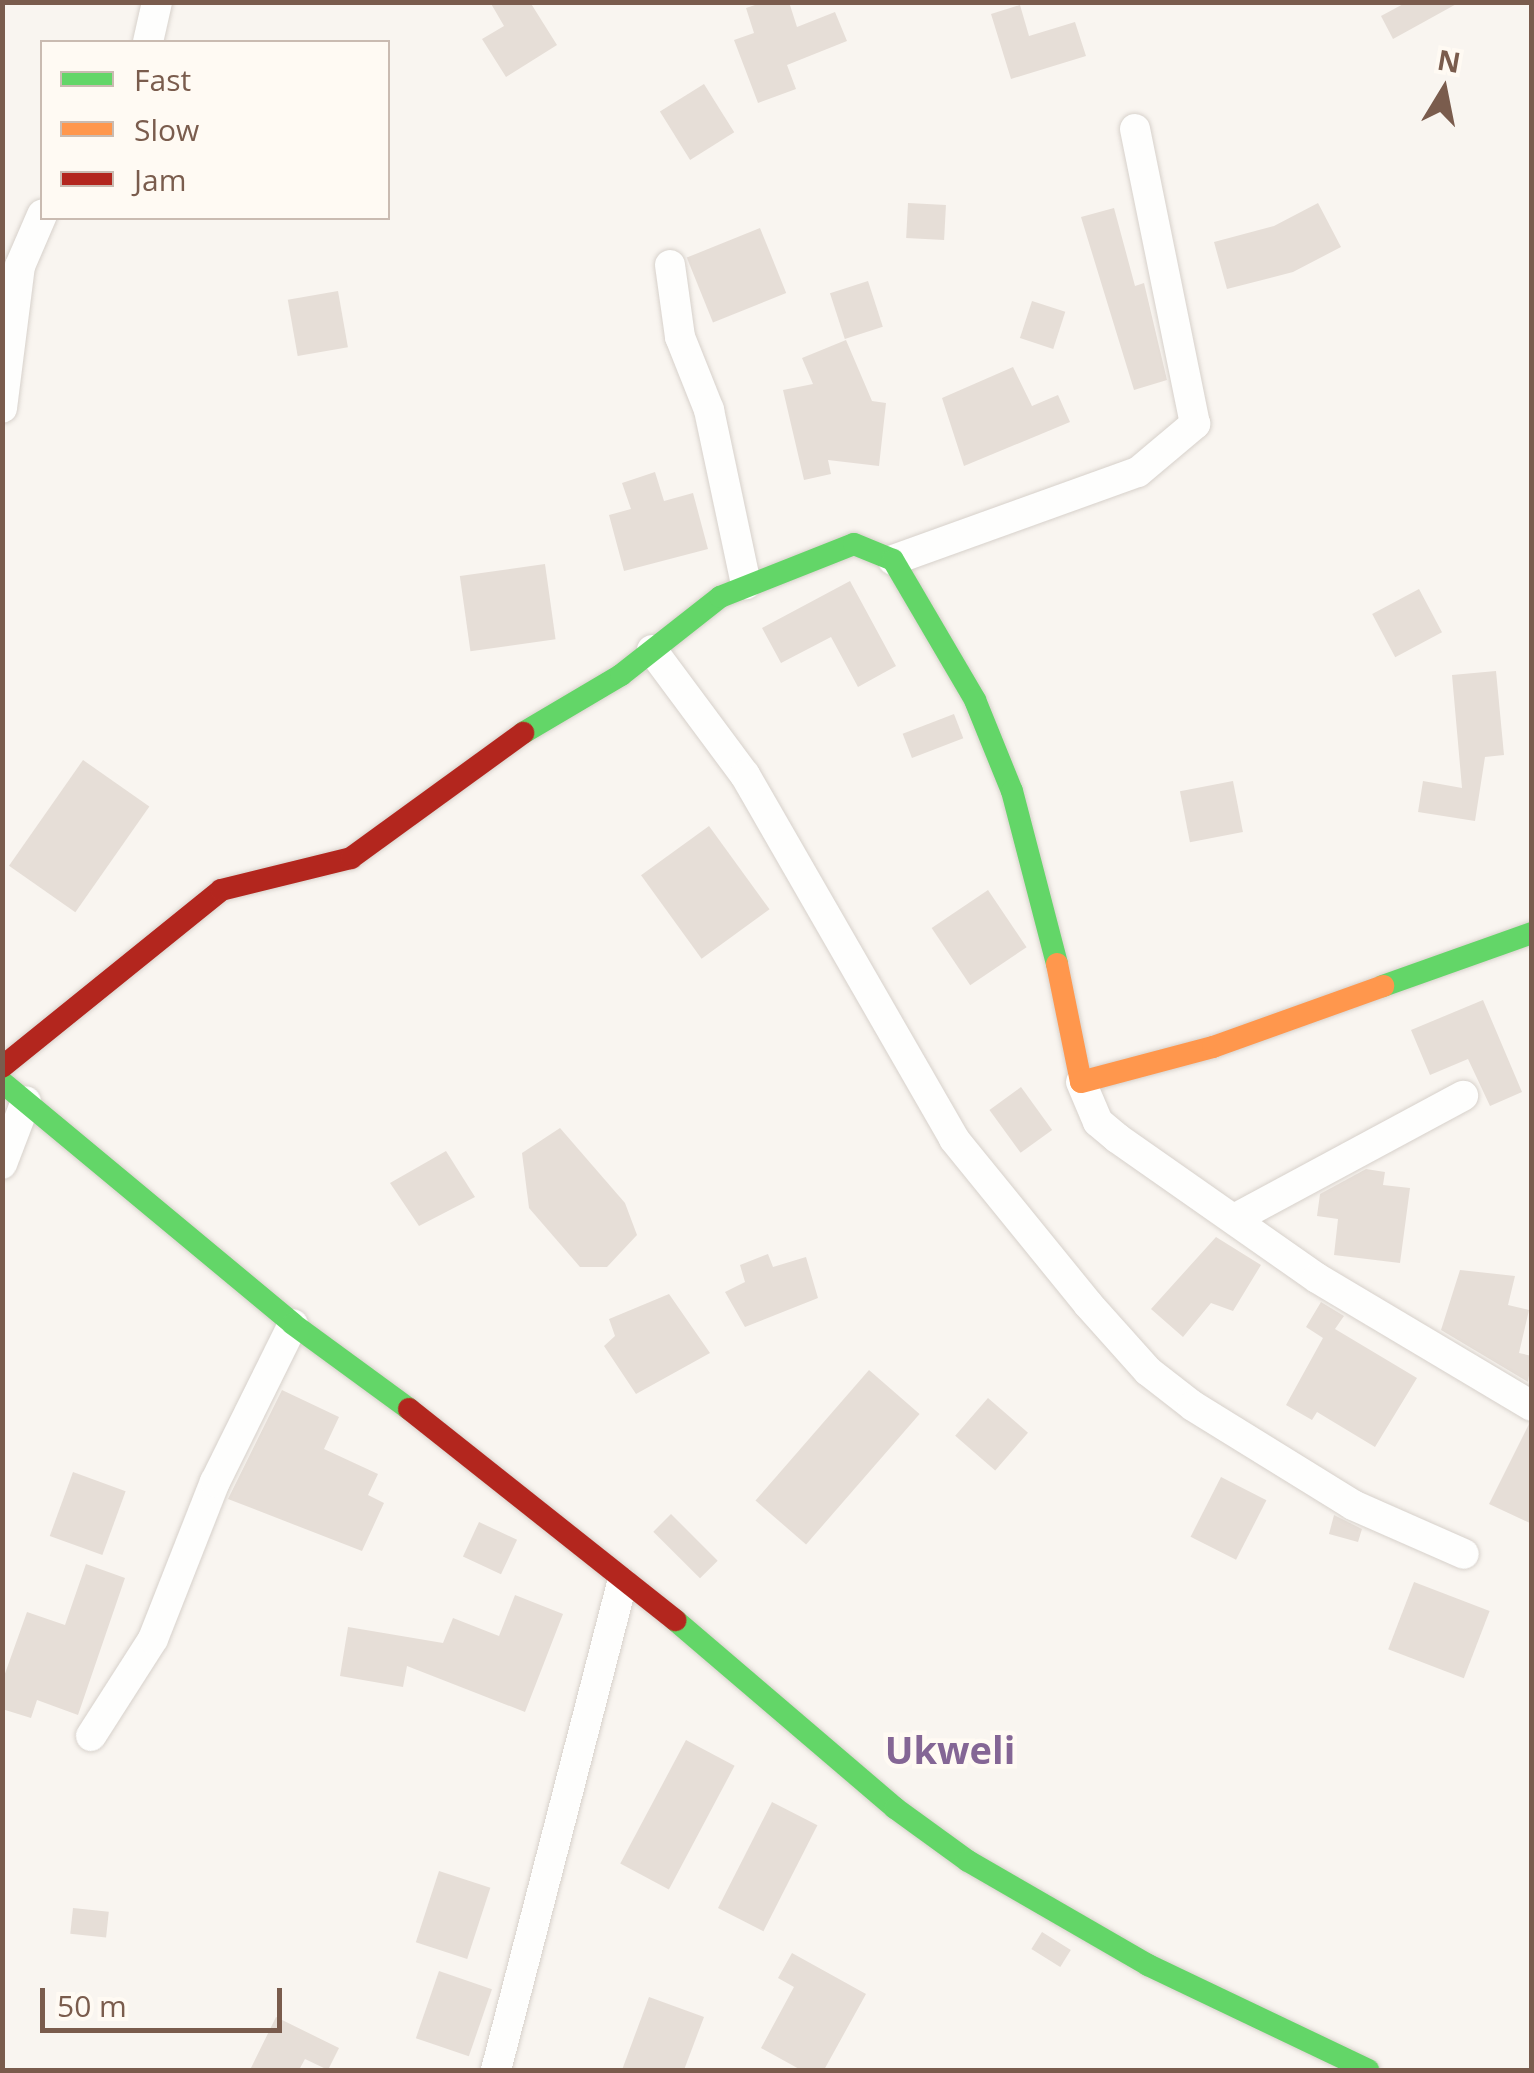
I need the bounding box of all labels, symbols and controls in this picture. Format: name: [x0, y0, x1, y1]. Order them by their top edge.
legend: [40, 40, 390, 220]
north arrow: [1394, 40, 1494, 140]
text: N: [1435, 40, 1464, 81]
text: Fast: [134, 59, 191, 100]
text: Slow: [134, 109, 199, 150]
text: Jam: [134, 159, 187, 200]
district label: Ukweli: [885, 1727, 1015, 1773]
scale bar: [45, 1968, 288, 2030]
text: 50 m: [57, 1985, 127, 2026]

